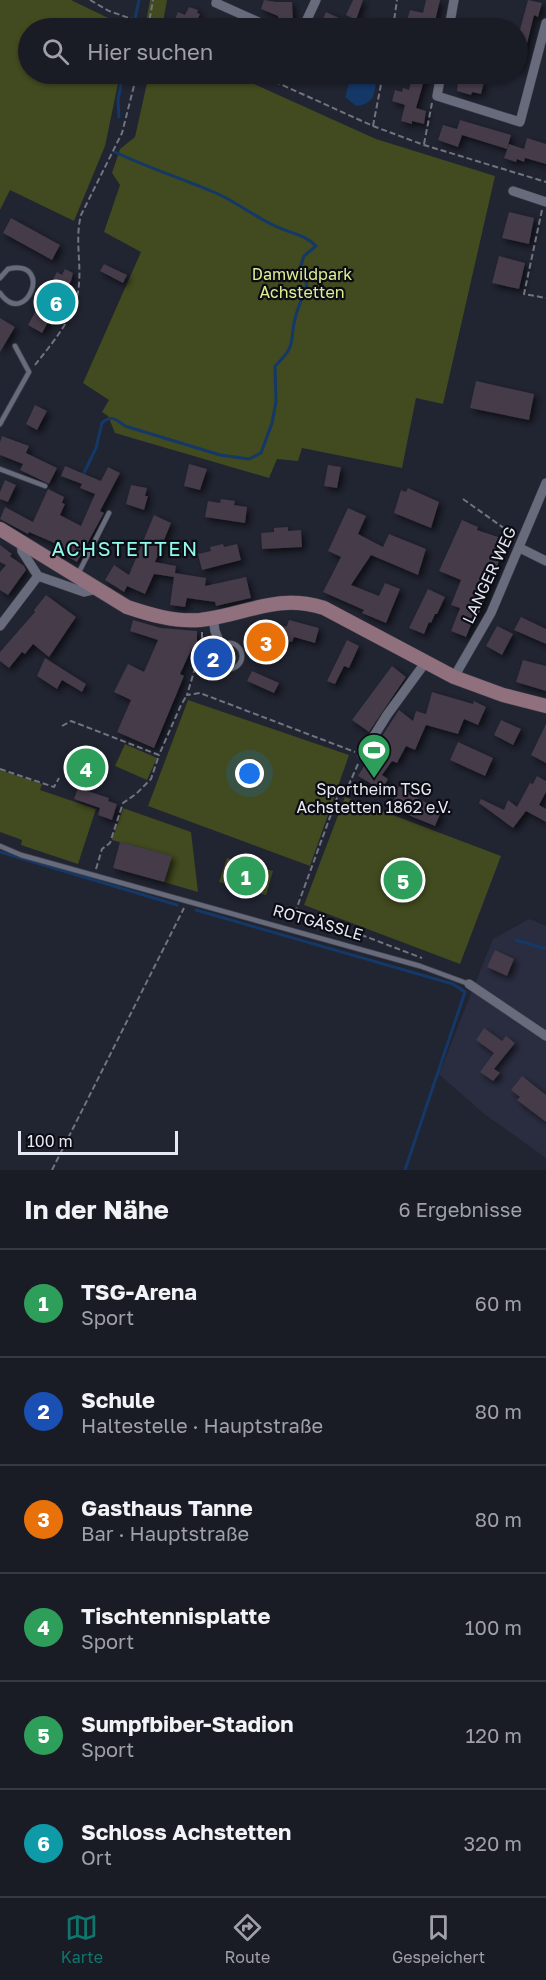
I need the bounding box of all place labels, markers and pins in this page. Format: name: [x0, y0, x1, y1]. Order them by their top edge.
pin: 6: [36, 280, 76, 324]
pin: 3: [246, 620, 286, 664]
pin: 2: [194, 636, 232, 680]
sports icon: Sportheim TSG Achstetten 1862 e.V.: [356, 732, 392, 779]
pin: 4: [66, 746, 106, 790]
place label: Sportheim TSG Achstetten 1862 e.V.: [296, 779, 452, 817]
pin: 1: [226, 854, 266, 898]
pin: 5: [384, 858, 422, 902]

